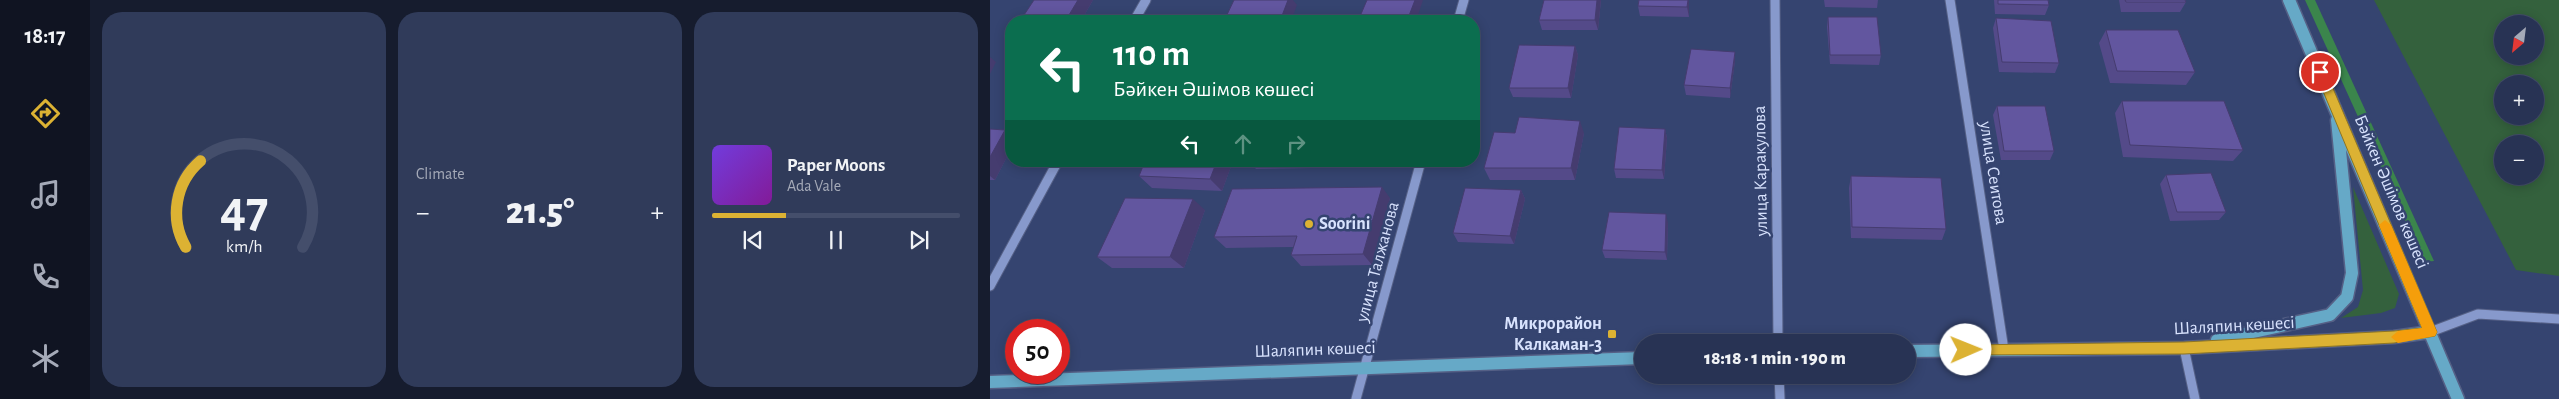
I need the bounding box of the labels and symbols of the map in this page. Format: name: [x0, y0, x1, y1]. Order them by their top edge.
north arrow: [2494, 15, 2544, 65]
pin: [2299, 51, 2341, 93]
street label: улица Каракулова: [1751, 106, 1771, 237]
street label: Бәйкен Әшімов көшесі: [2351, 113, 2431, 271]
street label: улица Сеитова: [1976, 119, 2010, 226]
street label: улица Талжанова: [1353, 200, 1403, 325]
place label: Soorini: [1319, 215, 1371, 233]
marker: Soorini: [1303, 218, 1315, 230]
street label: Шаляпин көшесі: [2173, 314, 2295, 338]
place label: Микрорайон Калкаман-3: [1504, 315, 1602, 354]
speed limit sign: 50: [1005, 319, 1070, 384]
position arrow: [1939, 323, 1991, 375]
marker: Микрорайон Калкаман-3: [1606, 328, 1618, 340]
street label: Шаляпин көшесі: [1254, 339, 1376, 361]

